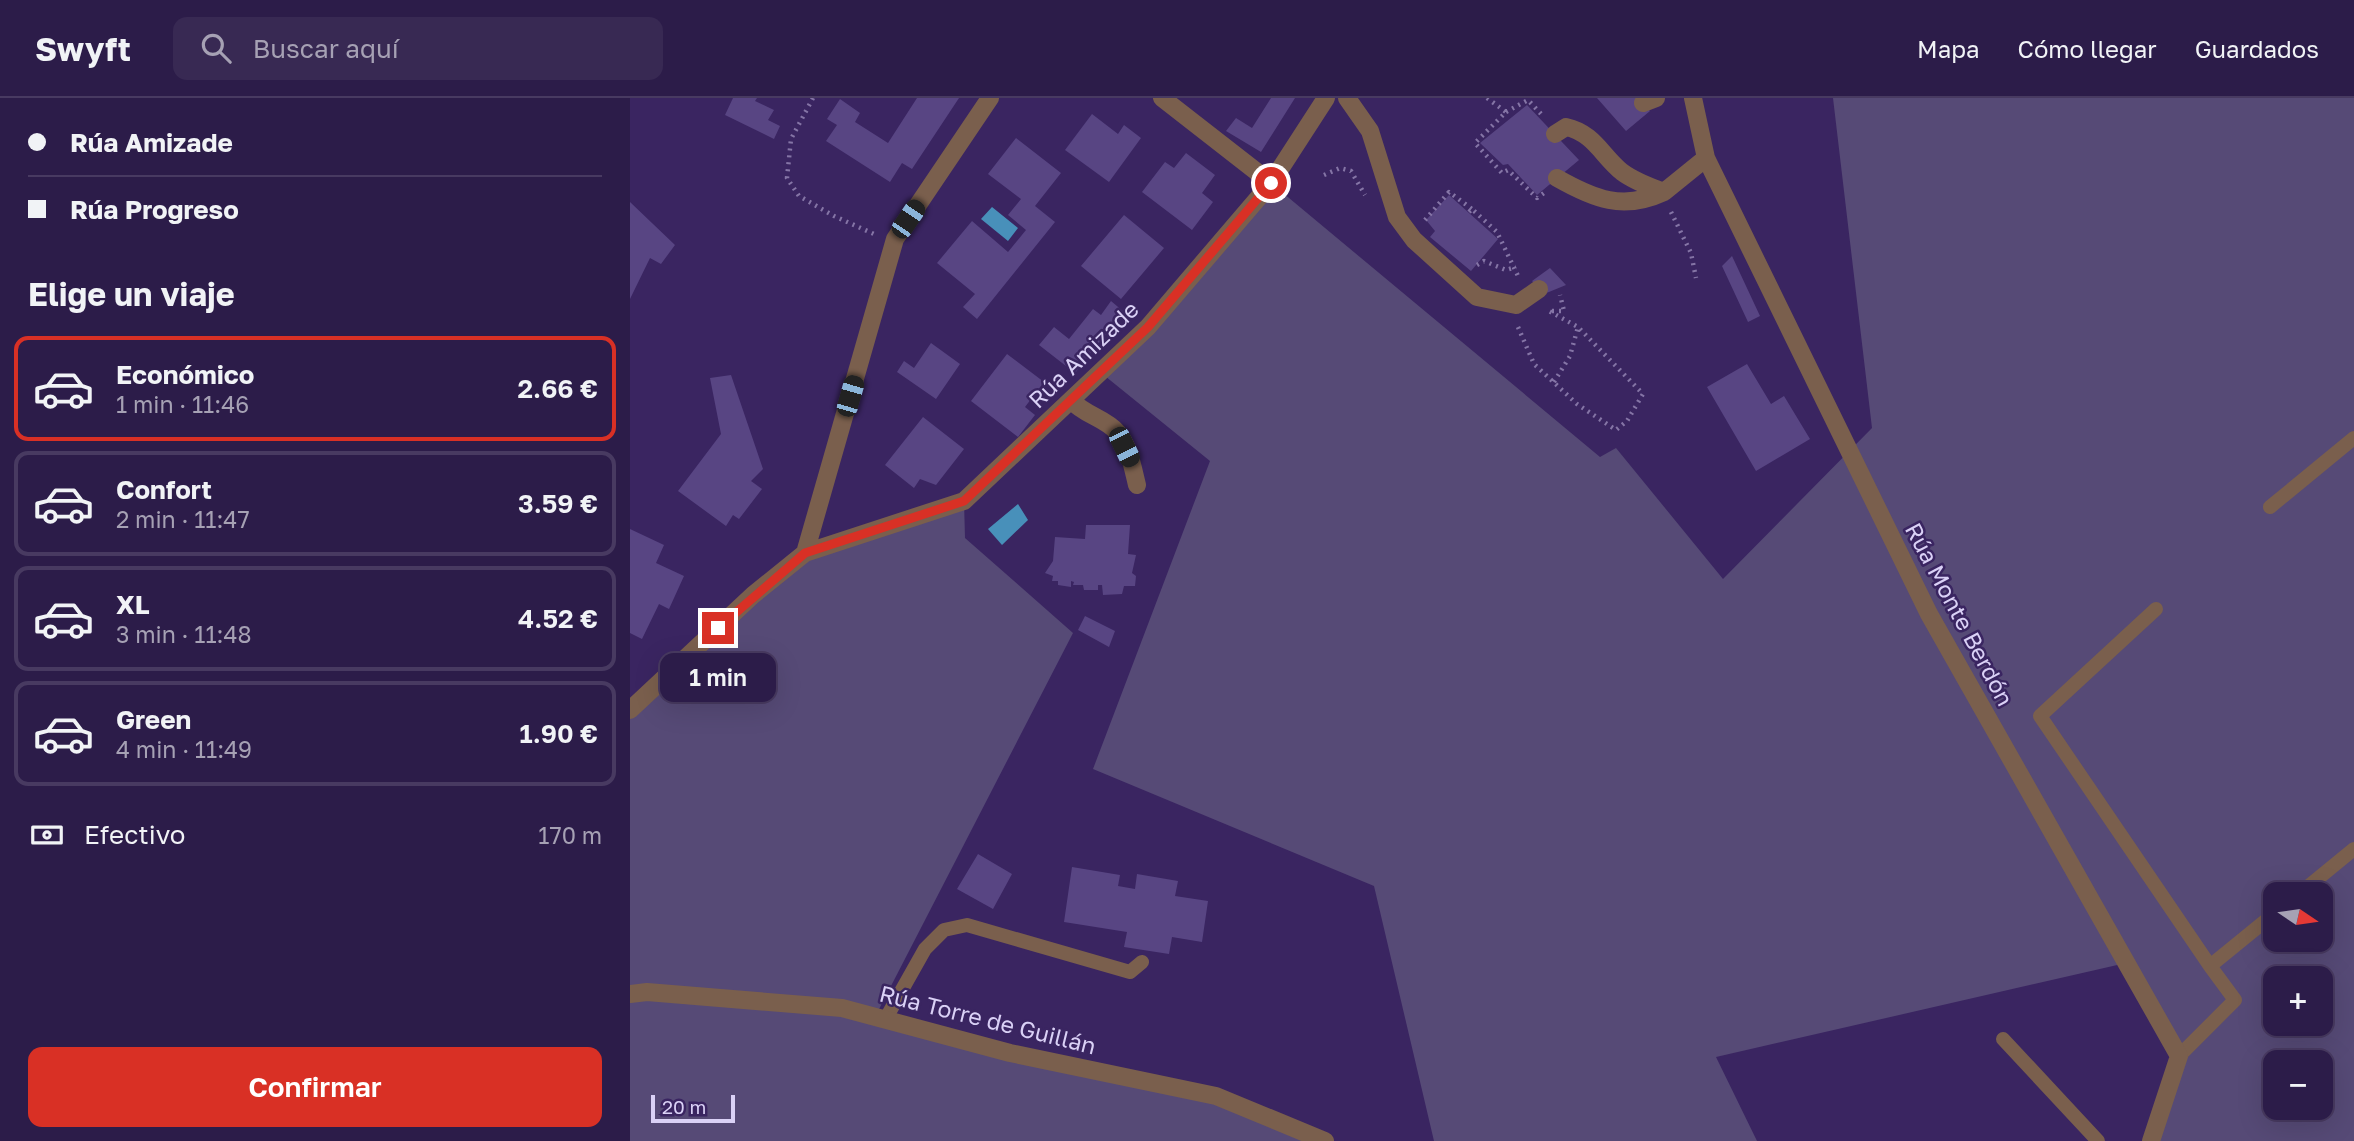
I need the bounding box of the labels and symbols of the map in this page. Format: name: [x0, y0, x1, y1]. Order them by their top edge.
route start: [1255, 167, 1287, 199]
car: [888, 196, 929, 242]
street label: Rúa Amizade: [1022, 295, 1144, 413]
car: [835, 373, 866, 419]
car: [1106, 424, 1143, 470]
street label: Rúa Monte Berdón: [1900, 518, 2020, 710]
route end: [702, 612, 734, 644]
callout: 1 min: [660, 652, 776, 702]
north arrow: [2263, 882, 2333, 952]
street label: Rúa Torre de Guillán: [877, 979, 1099, 1059]
scale bar: [651, 1092, 735, 1124]

